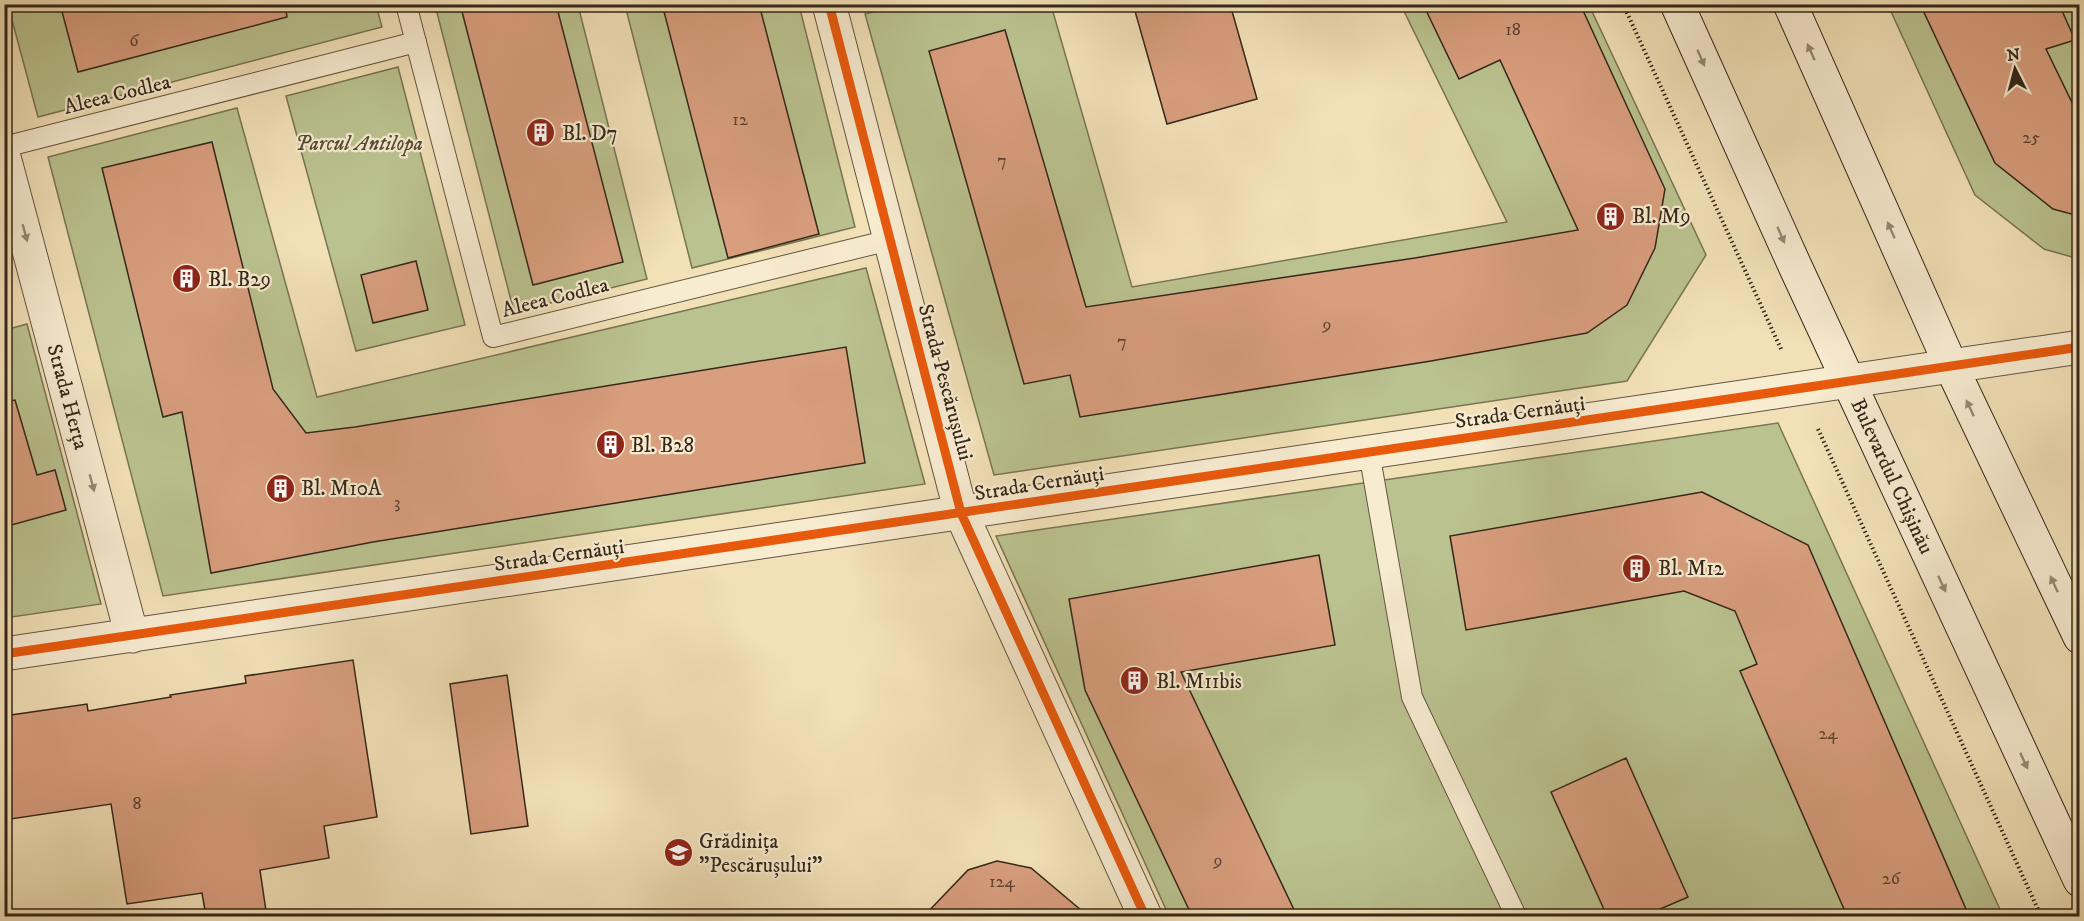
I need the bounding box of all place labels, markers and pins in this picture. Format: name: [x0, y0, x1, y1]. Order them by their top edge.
building icon: Bl. D7: [525, 117, 557, 149]
place label: Bl. D7: [562, 121, 618, 147]
building icon: Bl. M9: [1595, 200, 1627, 232]
place label: Bl. M9: [1632, 204, 1691, 230]
building icon: Bl. B29: [171, 263, 203, 295]
place label: Bl. B29: [208, 267, 271, 293]
building icon: Bl. B28: [594, 429, 626, 461]
place label: Bl. B28: [631, 433, 694, 459]
building icon: Bl. M10A: [264, 472, 296, 504]
place label: Bl. M10A: [301, 476, 382, 502]
building icon: Bl. M12: [1621, 552, 1653, 584]
place label: Bl. M12: [1658, 556, 1725, 582]
building icon: Bl. M11bis: [1119, 665, 1151, 697]
place label: Bl. M11bis: [1156, 669, 1242, 695]
place label: Grădinița "Pescărușului": [699, 829, 822, 879]
school or university icon: Grădinița "Pescărușului": [662, 837, 694, 869]

